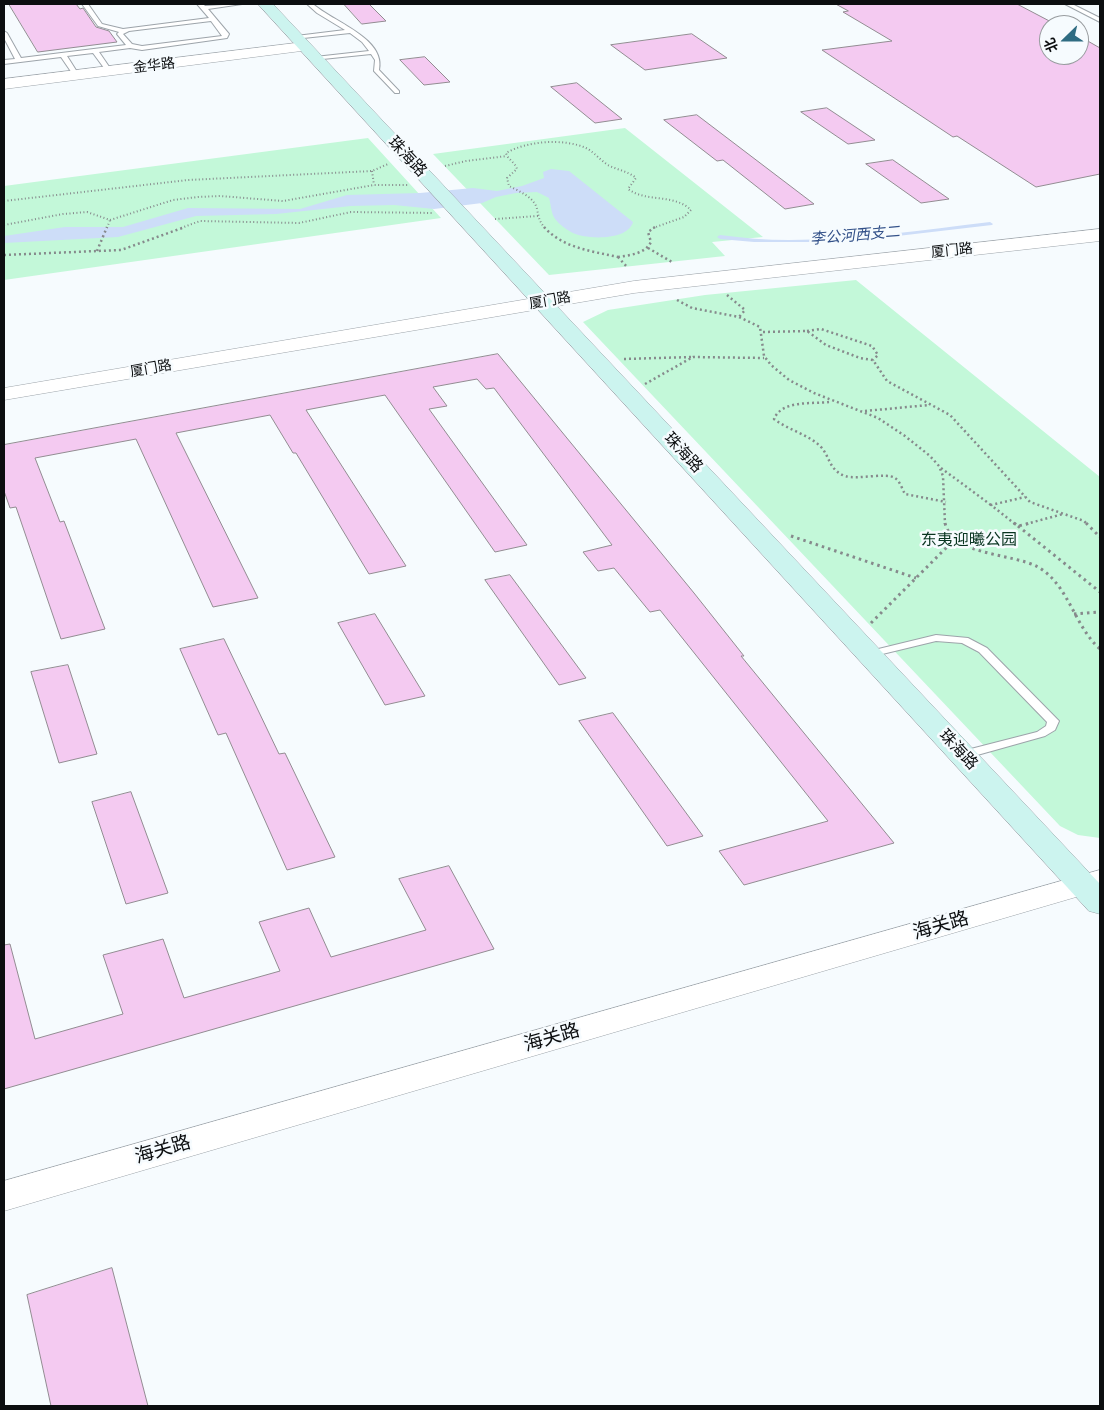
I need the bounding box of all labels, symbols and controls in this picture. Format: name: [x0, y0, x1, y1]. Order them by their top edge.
north arrow: [1039, 15, 1089, 65]
text: 北: [1041, 36, 1061, 55]
street label: 金华路: [132, 55, 176, 77]
street label: 珠海路: [384, 133, 430, 181]
water label: 李公河西支二: [809, 223, 901, 249]
street label: 厦门路: [930, 240, 974, 262]
street label: 厦门路: [528, 289, 572, 313]
street label: 厦门路: [129, 357, 173, 381]
street label: 珠海路: [660, 429, 706, 477]
park label: 东夷迎曦公园: [921, 531, 1017, 551]
street label: 珠海路: [935, 726, 981, 774]
street label: 海关路: [910, 907, 972, 945]
street label: 海关路: [521, 1019, 583, 1057]
street label: 海关路: [132, 1131, 194, 1169]

